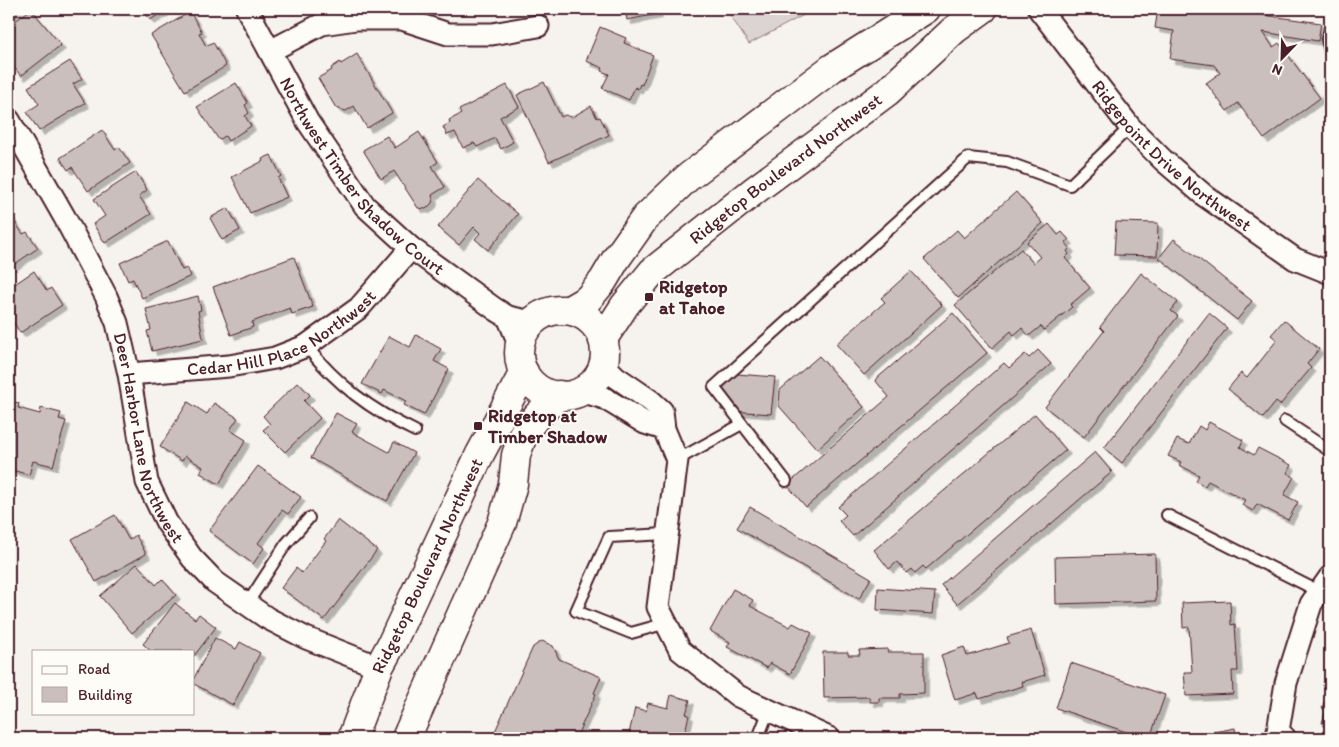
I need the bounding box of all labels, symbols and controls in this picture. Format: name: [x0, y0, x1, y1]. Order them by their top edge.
north arrow: [1256, 32, 1306, 82]
text: N: [1269, 60, 1285, 79]
street label: Northwest Timber Shadow Court: [275, 73, 449, 280]
street label: Ridgepoint Drive Northwest: [1087, 76, 1256, 236]
street label: Ridgetop Boulevard Northwest: [685, 89, 886, 249]
place label: Ridgetop at Tahoe: [659, 276, 728, 319]
street label: Cedar Hill Place Northwest: [186, 285, 381, 380]
marker: Ridgetop at Tahoe: [643, 291, 655, 303]
street label: Deer Harbor Lane Northwest: [109, 330, 189, 547]
place label: Ridgetop at Timber Shadow: [487, 405, 608, 448]
marker: Ridgetop at Timber Shadow: [472, 420, 484, 432]
street label: Ridgetop Boulevard Northwest: [367, 454, 488, 676]
legend: [32, 650, 195, 714]
text: Road: [78, 660, 111, 678]
text: Building: [78, 686, 132, 704]

